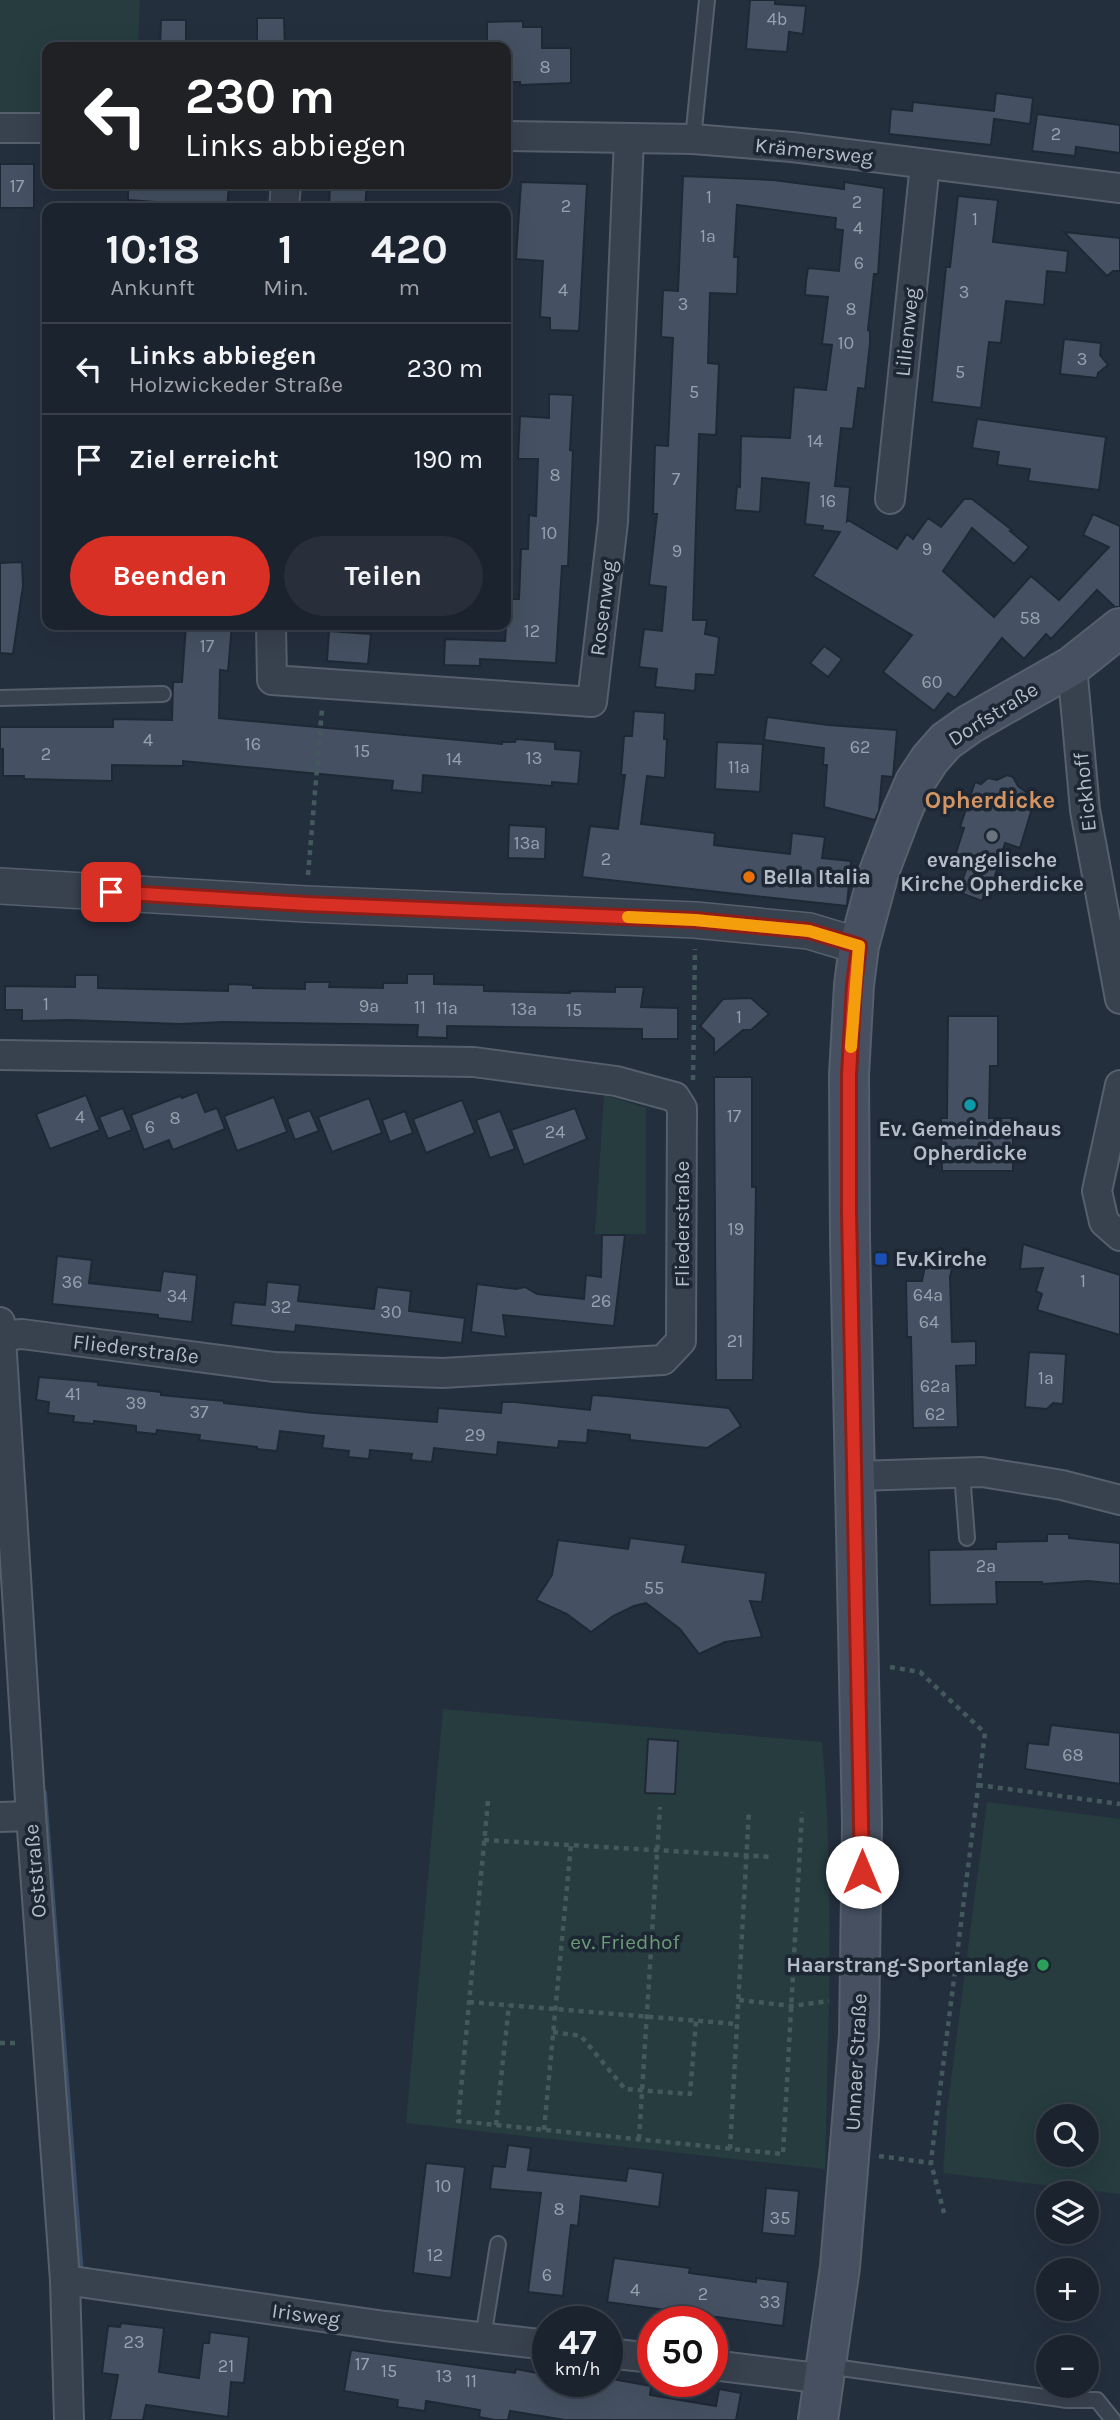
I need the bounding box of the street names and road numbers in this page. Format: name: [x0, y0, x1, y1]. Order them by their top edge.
street label: Krämersweg: [754, 133, 874, 169]
street label: Lilienweg: [890, 286, 924, 378]
street label: Rosenweg: [585, 558, 621, 657]
street label: Dorfstraße: [944, 677, 1042, 751]
street label: Eickhoff: [1069, 751, 1101, 833]
street label: Fliederstraße: [670, 1161, 694, 1287]
street label: Fliederstraße: [72, 1329, 200, 1369]
street label: Oststraße: [19, 1823, 51, 1919]
street label: Unnaer Straße: [840, 1993, 872, 2131]
street label: Irisweg: [270, 2298, 342, 2332]

